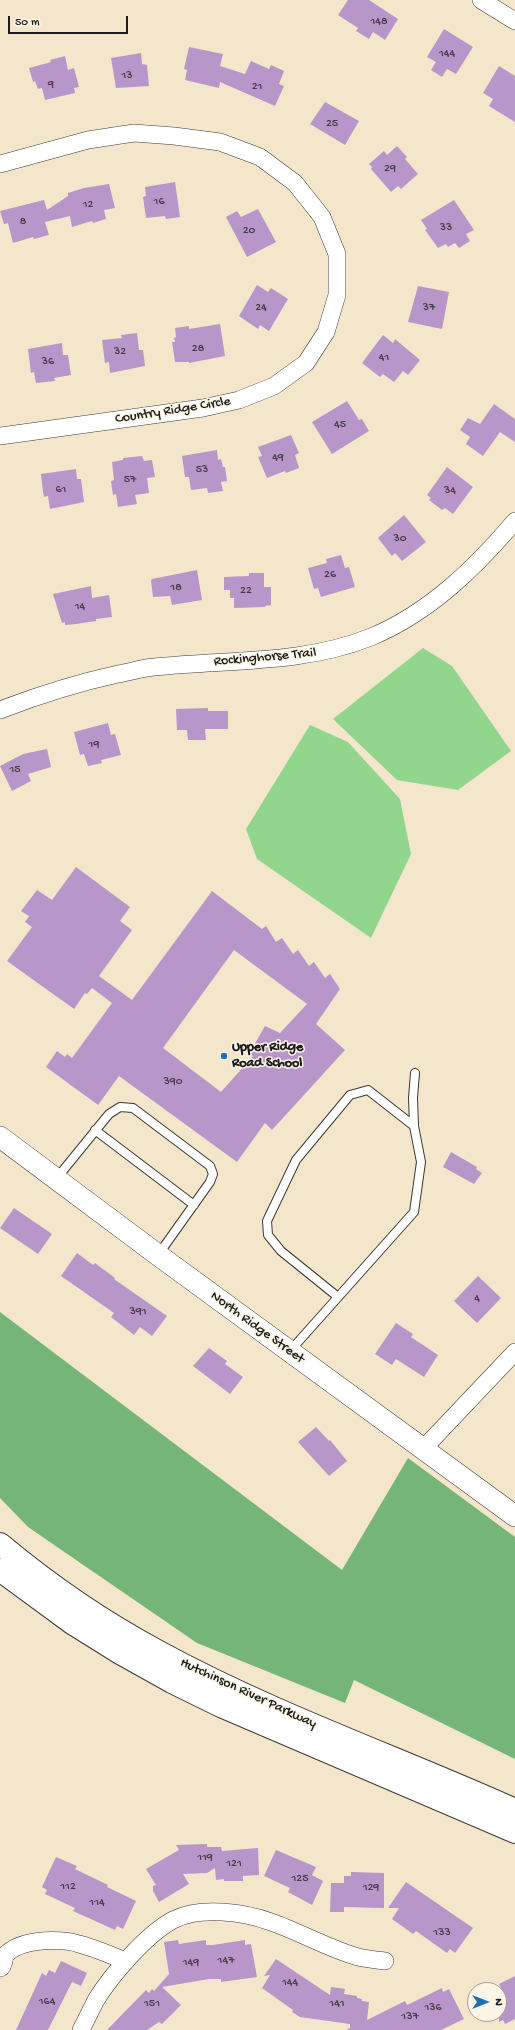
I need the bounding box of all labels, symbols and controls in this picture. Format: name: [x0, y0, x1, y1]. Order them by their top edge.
scale bar: [10, 8, 130, 34]
house number: 148: [370, 15, 388, 29]
text: 50 m: [15, 16, 40, 30]
house number: 144: [439, 47, 455, 61]
house number: 13: [121, 69, 133, 83]
house number: 9: [48, 78, 54, 92]
house number: 21: [252, 80, 262, 94]
house number: 25: [326, 117, 338, 131]
house number: 29: [384, 162, 396, 176]
house number: 16: [154, 195, 164, 209]
house number: 12: [83, 198, 93, 212]
house number: 8: [20, 215, 26, 229]
house number: 33: [440, 221, 452, 235]
house number: 20: [243, 224, 255, 238]
house number: 24: [255, 301, 267, 315]
house number: 37: [423, 301, 435, 315]
house number: 28: [192, 342, 204, 356]
house number: 32: [114, 345, 126, 359]
house number: 41: [379, 351, 389, 365]
house number: 36: [42, 355, 54, 369]
street label: Country Ridge Circle: [114, 394, 232, 428]
house number: 45: [334, 418, 346, 432]
house number: 49: [272, 451, 284, 465]
house number: 53: [196, 463, 208, 477]
house number: 57: [124, 473, 136, 487]
house number: 61: [56, 483, 66, 497]
house number: 34: [444, 484, 456, 498]
house number: 30: [393, 532, 407, 546]
house number: 26: [324, 568, 336, 582]
house number: 18: [170, 581, 182, 595]
house number: 22: [240, 584, 252, 598]
house number: 14: [75, 600, 85, 614]
street label: Rockinghorse Trail: [213, 645, 317, 671]
house number: 19: [89, 738, 99, 752]
house number: 15: [9, 763, 21, 777]
place label: Upper Ridge Road School: [232, 1040, 303, 1072]
marker: Upper Ridge Road School: [219, 1051, 229, 1061]
house number: 390: [163, 1075, 183, 1089]
street label: North Ridge Street: [207, 1288, 307, 1368]
house number: 4: [474, 1292, 480, 1306]
house number: 391: [129, 1305, 147, 1319]
street label: Hutchinson River Parkway: [177, 1655, 319, 1733]
house number: 119: [197, 1851, 213, 1865]
house number: 121: [226, 1857, 242, 1871]
house number: 125: [291, 1872, 309, 1886]
house number: 112: [60, 1880, 76, 1894]
house number: 129: [363, 1881, 379, 1895]
house number: 114: [89, 1896, 105, 1910]
house number: 133: [433, 1926, 451, 1940]
house number: 147: [218, 1954, 234, 1968]
house number: 149: [183, 1956, 199, 1970]
house number: 144: [282, 1976, 298, 1990]
north arrow: [467, 1982, 507, 2022]
house number: 164: [39, 1995, 55, 2009]
house number: 151: [144, 1997, 160, 2011]
house number: 141: [329, 1997, 345, 2011]
text: N: [492, 1998, 504, 2006]
house number: 136: [424, 2001, 442, 2015]
house number: 137: [401, 2010, 419, 2024]

